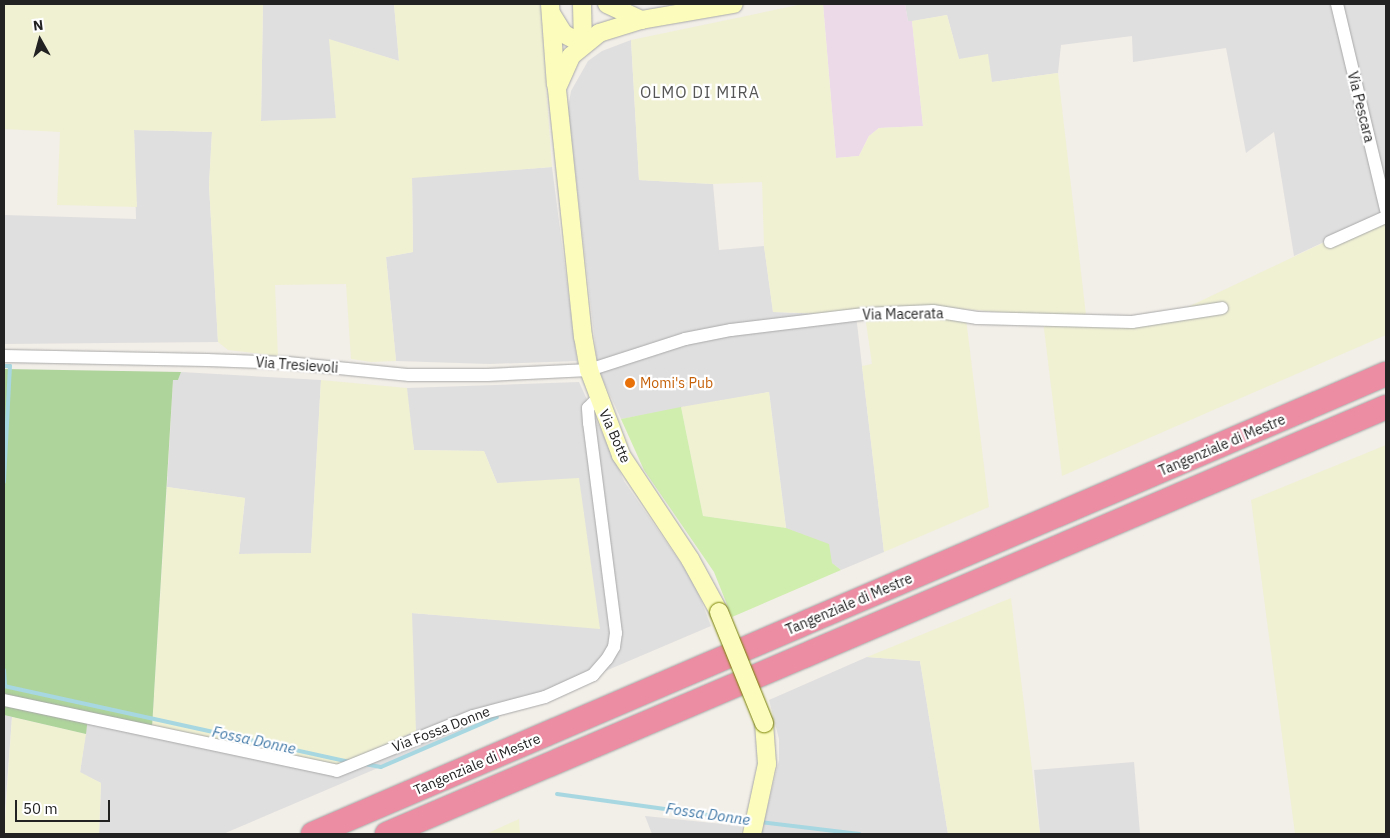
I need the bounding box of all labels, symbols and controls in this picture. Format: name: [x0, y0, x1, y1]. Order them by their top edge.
north arrow: [15, 15, 65, 65]
text: N: [32, 16, 44, 35]
street label: Via Pescara: [1344, 70, 1378, 144]
district label: OLMO DI MIRA: [638, 82, 762, 102]
street label: Via Macerata: [862, 305, 944, 323]
street label: Via Tresievoli: [255, 354, 339, 376]
place label: Momi's Pub: [640, 375, 713, 391]
marker: Momi's Pub: [624, 377, 636, 389]
street label: Via Botte: [596, 406, 634, 466]
street label: Tangenziale di Mestre: [1156, 411, 1288, 479]
street label: Tangenziale di Mestre: [783, 570, 915, 638]
street label: Via Fossa Donne: [390, 703, 492, 755]
water label: Fossa Donne: [211, 722, 297, 758]
street label: Tangenziale di Mestre: [411, 730, 543, 798]
scale bar: [18, 790, 112, 822]
text: 50 m: [23, 799, 58, 818]
water label: Fossa Donne: [665, 799, 751, 829]

